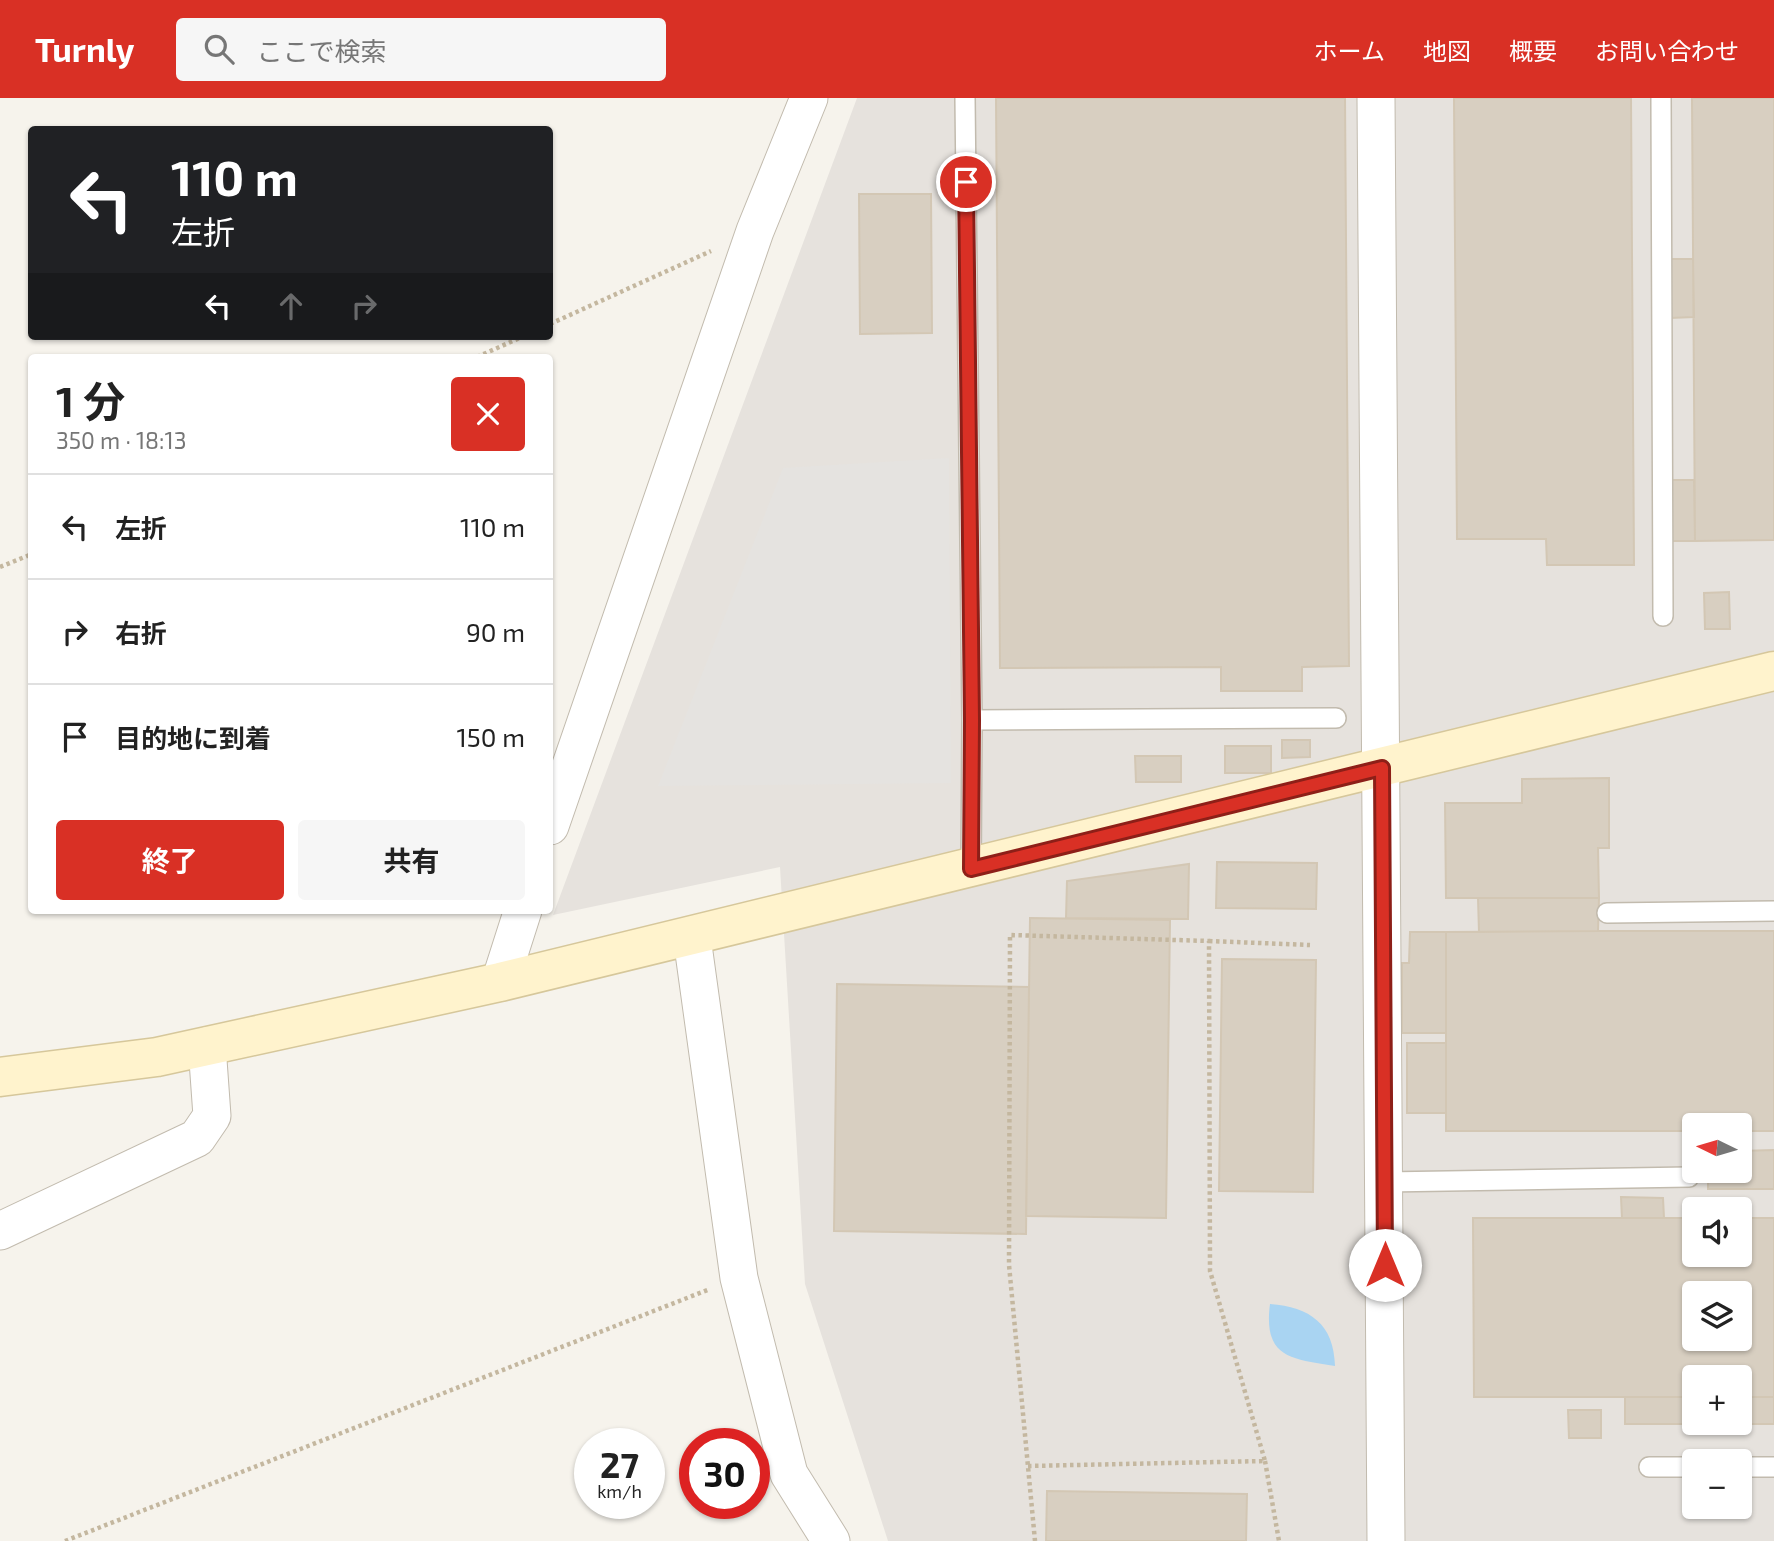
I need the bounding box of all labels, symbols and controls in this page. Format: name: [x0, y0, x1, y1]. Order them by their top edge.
search box: [176, 18, 666, 81]
text: Turnly: [35, 29, 134, 69]
icon: search: [200, 30, 238, 68]
text: ここで検索: [256, 35, 386, 66]
text: ホーム: [1314, 36, 1385, 65]
text: 地図: [1423, 36, 1471, 65]
text: 概要: [1509, 36, 1557, 65]
text: お問い合わせ: [1595, 36, 1739, 65]
text: 110 m: [171, 147, 298, 206]
pin: [936, 152, 996, 212]
icon: left: [56, 154, 147, 245]
icon: arrive: [947, 163, 985, 201]
text: 左折: [171, 212, 235, 250]
icon: left: [199, 287, 237, 325]
icon: ahead: [272, 287, 310, 325]
icon: right: [345, 287, 383, 325]
text: 1 分: [56, 375, 125, 425]
button: close: [451, 377, 525, 451]
text: 350 m · 18:13: [56, 426, 186, 454]
icon: left: [56, 508, 94, 546]
text: 110 m: [460, 511, 525, 542]
text: 左折: [115, 512, 167, 543]
icon: right: [56, 613, 94, 651]
text: 90 m: [466, 616, 525, 647]
text: 右折: [115, 617, 167, 648]
icon: arrive: [56, 718, 94, 756]
text: 150 m: [456, 721, 525, 752]
text: 目的地に到着: [115, 722, 271, 753]
button: 終了: [56, 820, 284, 900]
button: 共有: [298, 820, 525, 900]
north arrow: [1682, 1113, 1752, 1183]
map controls: [1682, 1113, 1752, 1519]
button: sound: [1682, 1197, 1752, 1267]
position arrow: [1348, 1228, 1422, 1302]
button: layers: [1682, 1281, 1752, 1351]
button: +: [1682, 1365, 1752, 1435]
speed limit sign: 30: [679, 1428, 770, 1519]
text: 27: [600, 1443, 639, 1485]
button: −: [1682, 1449, 1752, 1519]
text: km/h: [597, 1480, 642, 1502]

